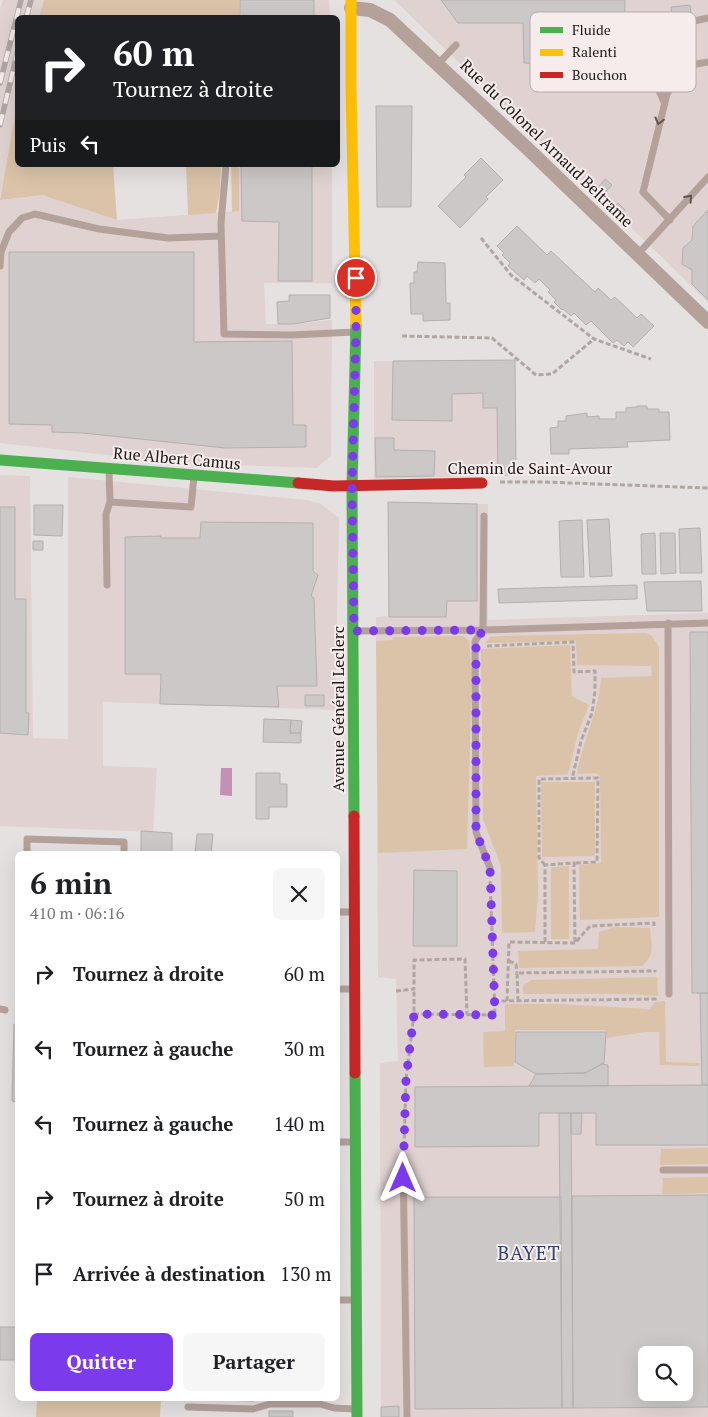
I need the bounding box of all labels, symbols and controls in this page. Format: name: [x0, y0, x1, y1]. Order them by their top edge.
legend: [530, 12, 696, 92]
text: Fluide: [572, 20, 611, 39]
text: 60 m: [113, 30, 194, 76]
icon: right: [30, 35, 95, 100]
text: Ralenti: [572, 42, 617, 61]
street label: Rue du Colonel Arnaud Beltrame: [456, 54, 638, 232]
text: Bouchon: [572, 65, 628, 84]
text: Tournez à droite: [113, 74, 274, 103]
one-way arrow: [654, 117, 665, 126]
icon: left: [76, 130, 104, 158]
text: Puis: [30, 132, 66, 157]
one-way arrow: [683, 195, 692, 204]
pin: [335, 257, 377, 299]
icon: arrive: [342, 264, 370, 292]
street label: Rue Albert Camus: [112, 441, 242, 475]
street label: Chemin de Saint-Avour: [448, 457, 613, 479]
street label: Avenue Général Leclerc: [327, 626, 349, 792]
text: 6 min: [30, 863, 112, 903]
button: close: [273, 868, 325, 920]
text: 410 m · 06:16: [30, 902, 124, 924]
icon: right: [30, 960, 58, 988]
text: Tournez à droite: [73, 961, 224, 986]
text: 60 m: [284, 961, 325, 986]
icon: left: [30, 1035, 58, 1063]
text: Tournez à gauche: [73, 1036, 234, 1061]
text: 30 m: [284, 1036, 325, 1061]
icon: left: [30, 1110, 58, 1138]
text: Tournez à gauche: [73, 1111, 234, 1136]
text: 140 m: [274, 1111, 325, 1136]
position arrow: [376, 1151, 428, 1203]
icon: right: [30, 1185, 58, 1213]
text: Tournez à droite: [73, 1186, 224, 1211]
text: 50 m: [284, 1186, 325, 1211]
district label: BAYET: [498, 1240, 561, 1265]
icon: arrive: [30, 1260, 58, 1288]
text: Arrivée à destination: [73, 1261, 265, 1286]
text: 130 m: [280, 1261, 331, 1286]
button: Quitter: [30, 1333, 173, 1391]
button: Partager: [183, 1333, 325, 1391]
map controls: [638, 1346, 693, 1401]
button: search: [638, 1346, 693, 1401]

